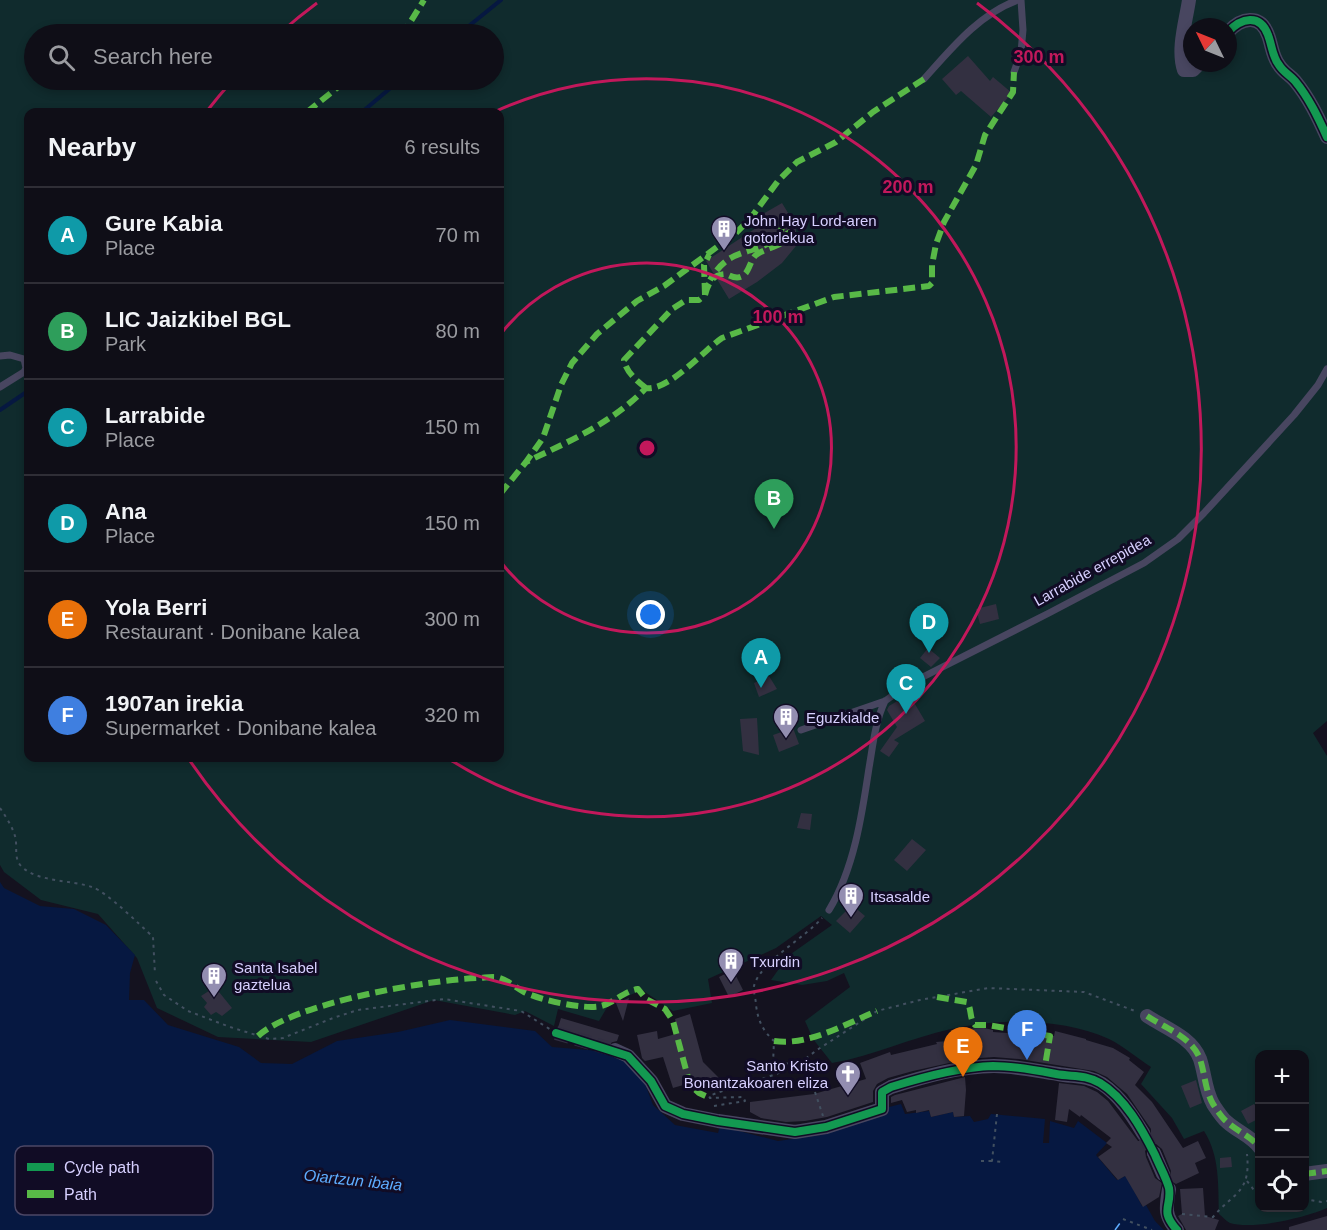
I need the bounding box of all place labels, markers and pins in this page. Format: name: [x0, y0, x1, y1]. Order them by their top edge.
place label: John Hay Lord-aren gotorlekua: [744, 212, 877, 246]
building icon: John Hay Lord-aren gotorlekua: [709, 214, 739, 252]
centre of rings: [637, 438, 657, 458]
pin: B: [754, 480, 794, 529]
pin: D: [910, 604, 948, 653]
pin: A: [742, 638, 780, 688]
pin: C: [886, 664, 926, 714]
building icon: Eguzkialde: [771, 702, 801, 740]
place label: Eguzkialde: [806, 709, 879, 726]
building icon: Itsasalde: [836, 881, 866, 919]
place label: Itsasalde: [870, 888, 930, 905]
building icon: Txurdin: [716, 946, 746, 984]
place label: Txurdin: [750, 953, 800, 970]
place label: Santa Isabel gaztelua: [234, 959, 317, 993]
building icon: Santa Isabel gaztelua: [199, 961, 229, 999]
pin: F: [1008, 1010, 1046, 1060]
pin: E: [944, 1028, 982, 1077]
place label: Santo Kristo Bonantzakoaren eliza: [684, 1057, 829, 1091]
church icon: Santo Kristo Bonantzakoaren eliza: [833, 1059, 863, 1097]

